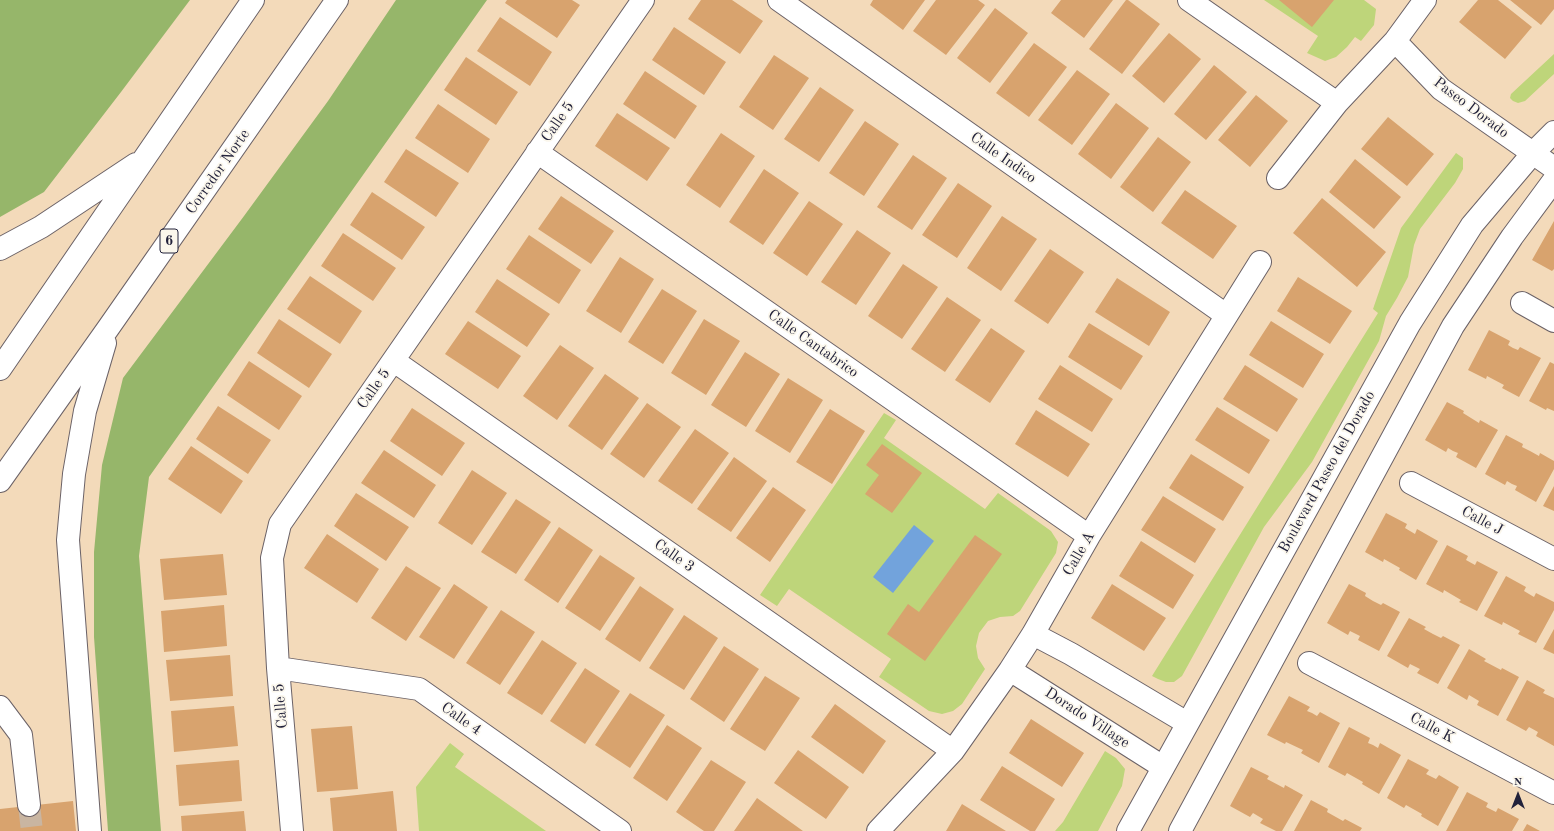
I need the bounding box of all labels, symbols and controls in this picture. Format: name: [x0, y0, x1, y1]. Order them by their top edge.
street label: Paseo Dorado: [1430, 74, 1512, 142]
street label: Calle 5: [538, 98, 578, 146]
street label: Corredor Norte: [182, 126, 254, 218]
street label: Calle Indico: [966, 129, 1040, 187]
road number: 6: [160, 229, 178, 253]
street label: Calle Cantabrico: [764, 306, 862, 382]
street label: Calle 5: [354, 365, 394, 413]
street label: Boulevard Paseo del Dorado: [1275, 388, 1379, 556]
street label: Calle J: [1458, 503, 1506, 539]
street label: Calle A: [1059, 529, 1099, 579]
street label: Calle 3: [650, 536, 698, 576]
street label: Calle 5: [270, 683, 292, 729]
street label: Dorado Village: [1041, 684, 1133, 752]
street label: Calle 4: [437, 699, 485, 739]
street label: Calle K: [1407, 709, 1457, 747]
north arrow: [1498, 775, 1538, 815]
text: N: [1514, 777, 1522, 788]

